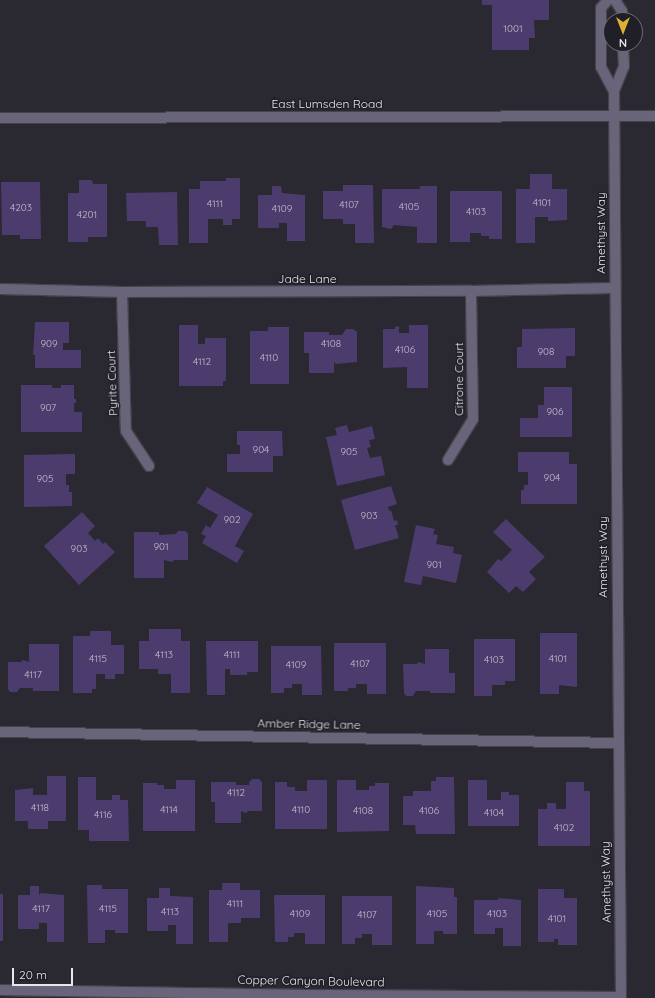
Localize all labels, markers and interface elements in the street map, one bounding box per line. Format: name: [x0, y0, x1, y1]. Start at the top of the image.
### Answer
north arrow: [603, 12, 643, 52]
house number: 1001: [503, 23, 523, 35]
text: N: [619, 36, 627, 50]
street label: East Lumsden Road: [272, 97, 382, 111]
street label: Amethyst Way: [594, 192, 608, 274]
house number: 4101: [533, 197, 551, 209]
house number: 4111: [207, 198, 223, 210]
house number: 4107: [339, 199, 359, 211]
house number: 4105: [399, 201, 419, 213]
house number: 4203: [10, 202, 32, 214]
house number: 4109: [272, 203, 292, 215]
house number: 4103: [466, 206, 486, 218]
house number: 4201: [77, 209, 97, 221]
street label: Jade Lane: [278, 272, 336, 286]
house number: 909: [40, 338, 58, 350]
house number: 4108: [321, 338, 341, 350]
street label: Citrone Court: [452, 342, 466, 416]
house number: 4106: [395, 344, 415, 356]
house number: 908: [538, 346, 554, 358]
street label: Pyrite Court: [104, 350, 120, 416]
house number: 4110: [260, 352, 278, 364]
house number: 4112: [193, 356, 211, 368]
house number: 907: [40, 402, 56, 414]
house number: 906: [547, 406, 563, 418]
house number: 904: [253, 444, 269, 456]
house number: 905: [341, 446, 357, 458]
house number: 904: [544, 472, 560, 484]
house number: 905: [37, 473, 53, 485]
house number: 903: [361, 510, 377, 522]
house number: 902: [223, 514, 241, 526]
street label: Amethyst Way: [596, 516, 610, 598]
house number: 901: [153, 541, 169, 553]
house number: 903: [71, 543, 87, 555]
house number: 901: [426, 559, 442, 571]
house number: 4113: [155, 649, 173, 661]
house number: 4111: [224, 649, 240, 661]
house number: 4115: [89, 653, 107, 665]
house number: 4101: [549, 653, 567, 665]
house number: 4103: [484, 654, 504, 666]
house number: 4107: [350, 658, 370, 670]
house number: 4109: [286, 659, 306, 671]
house number: 4117: [24, 669, 42, 681]
street label: Amber Ridge Lane: [257, 716, 361, 732]
house number: 4112: [227, 787, 245, 799]
house number: 4118: [31, 802, 49, 814]
house number: 4114: [160, 804, 178, 816]
house number: 4110: [292, 804, 310, 816]
house number: 4108: [353, 805, 373, 817]
house number: 4106: [419, 805, 439, 817]
house number: 4104: [484, 807, 504, 819]
house number: 4116: [94, 809, 112, 821]
house number: 4102: [554, 822, 574, 834]
street label: Amethyst Way: [598, 841, 614, 923]
house number: 4111: [227, 898, 243, 910]
house number: 4117: [32, 903, 50, 915]
house number: 4115: [99, 903, 117, 915]
house number: 4113: [161, 906, 179, 918]
house number: 4109: [290, 908, 310, 920]
house number: 4105: [427, 908, 447, 920]
house number: 4103: [487, 908, 507, 920]
house number: 4107: [357, 909, 377, 921]
house number: 4101: [548, 913, 566, 925]
scale bar: [14, 960, 75, 986]
text: 20 m: [19, 967, 47, 982]
street label: Copper Canyon Boulevard: [237, 973, 385, 989]

